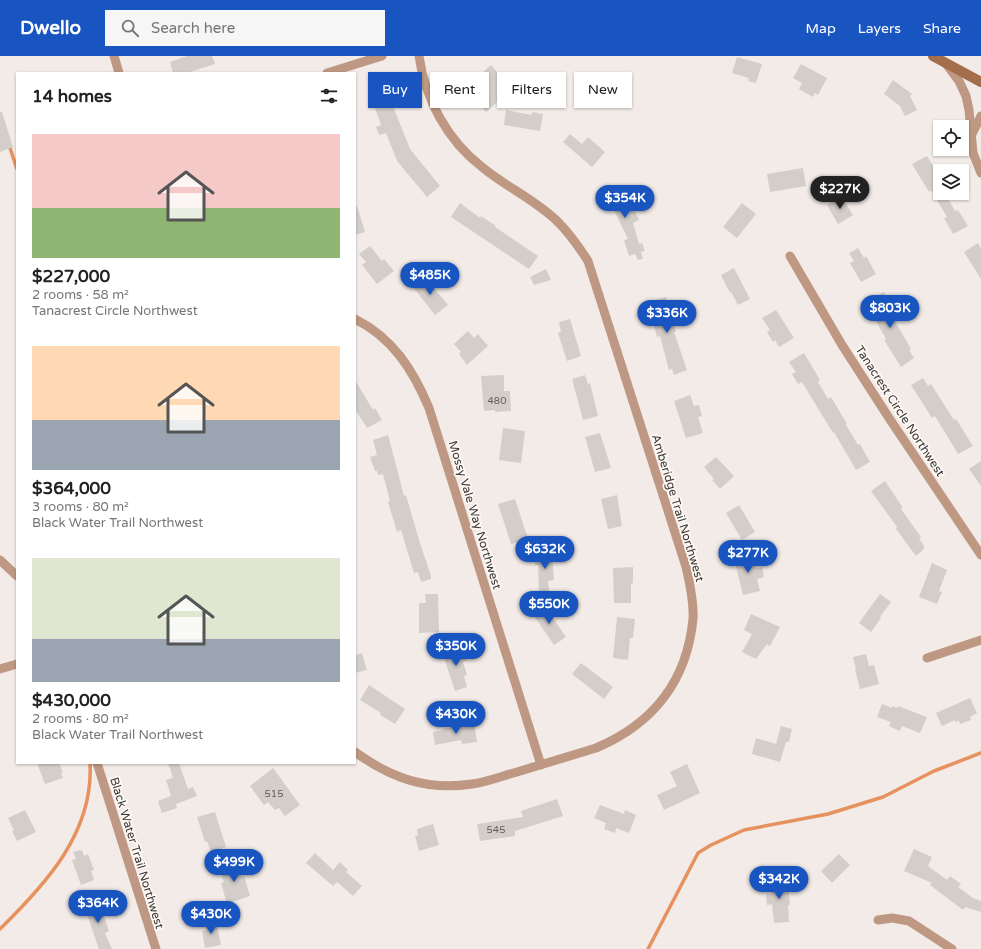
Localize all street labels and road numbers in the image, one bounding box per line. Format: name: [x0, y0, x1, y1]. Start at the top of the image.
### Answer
street label: Tanacrest Circle Northwest: [853, 343, 948, 479]
street label: Amberidge Trail Northwest: [649, 433, 707, 584]
street label: Mossy Vale Way Northwest: [446, 439, 504, 591]
street label: Black Water Trail Northwest: [107, 775, 167, 931]

